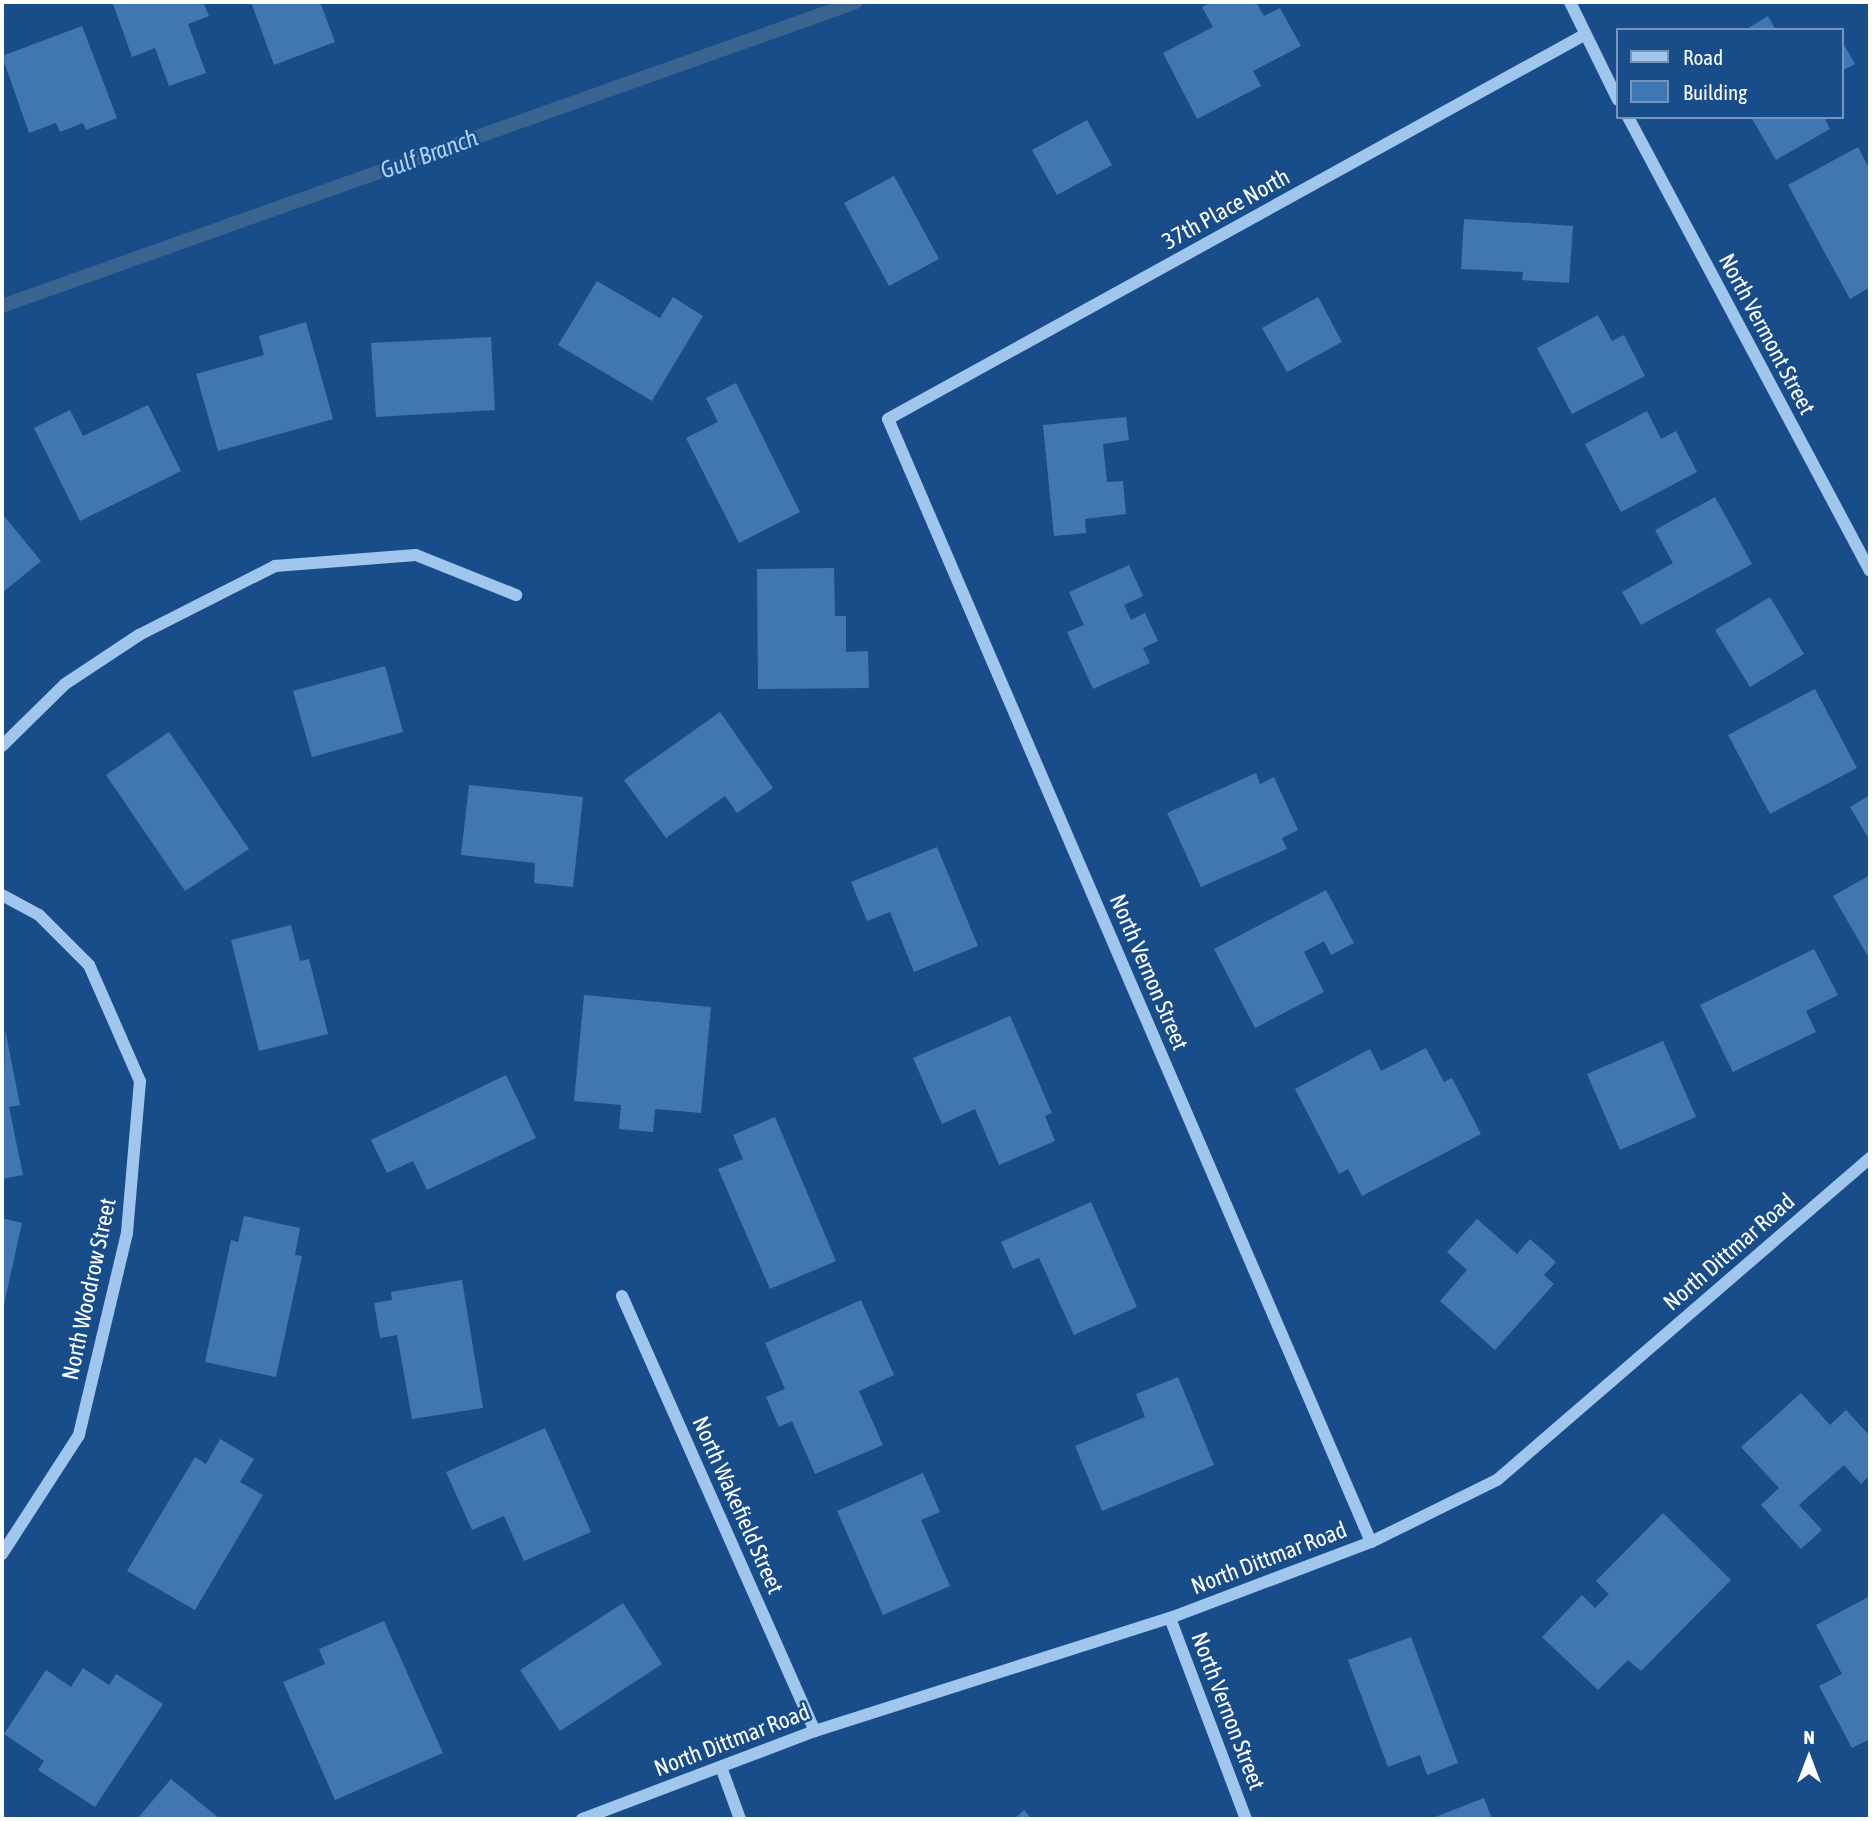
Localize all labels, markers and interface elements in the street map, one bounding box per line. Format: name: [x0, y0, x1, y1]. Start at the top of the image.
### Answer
legend: [1616, 28, 1844, 119]
text: Road: [1683, 45, 1723, 69]
text: Building: [1683, 80, 1747, 104]
water label: Gulf Branch: [376, 123, 482, 185]
street label: 37th Place North: [1157, 163, 1295, 255]
street label: North Vermont Street: [1713, 249, 1821, 419]
street label: North Vernon Street: [1104, 890, 1194, 1054]
street label: North Dittmar Road: [1658, 1188, 1800, 1316]
street label: North Woodrow Street: [56, 1196, 122, 1382]
street label: North Wakefield Street: [687, 1412, 789, 1598]
street label: North Dittmar Road: [1187, 1516, 1351, 1600]
street label: North Vernon Street: [1185, 1628, 1271, 1794]
street label: North Dittmar Road: [650, 1698, 814, 1782]
north arrow: [1774, 1723, 1844, 1793]
text: N: [1803, 1726, 1815, 1748]

